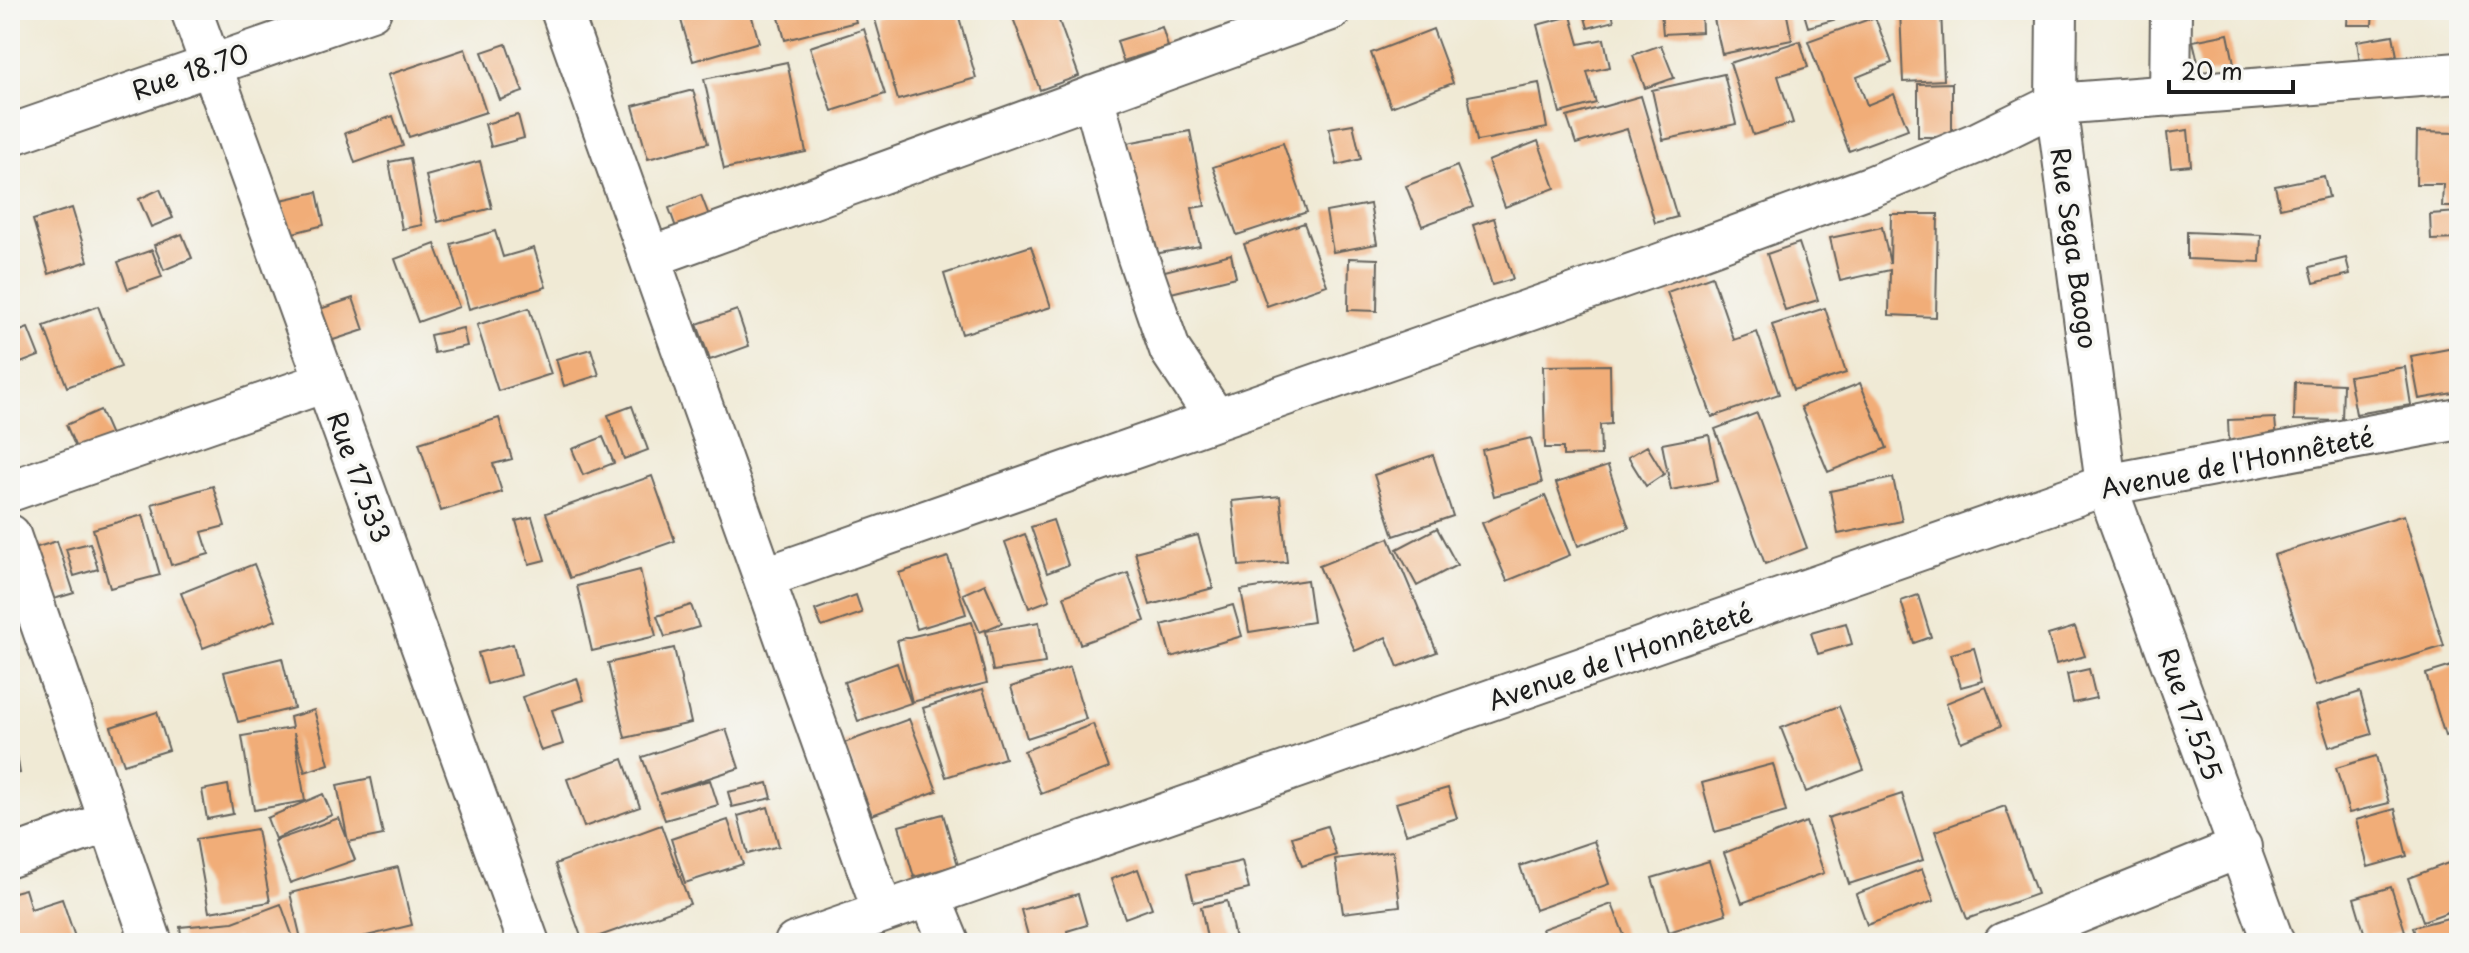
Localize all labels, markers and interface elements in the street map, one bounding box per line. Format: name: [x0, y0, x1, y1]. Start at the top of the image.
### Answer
street label: Rue 18.70: [126, 33, 254, 109]
scale bar: [2169, 44, 2293, 94]
text: 20 m: [2181, 52, 2243, 88]
street label: Rue Sega Baogo: [2042, 145, 2108, 351]
street label: Rue 17.533: [318, 406, 402, 548]
street label: Avenue de l'Honnêteté: [2097, 416, 2377, 508]
street label: Avenue de l'Honnêteté: [1482, 592, 1758, 720]
street label: Rue 17.525: [2149, 643, 2233, 785]

